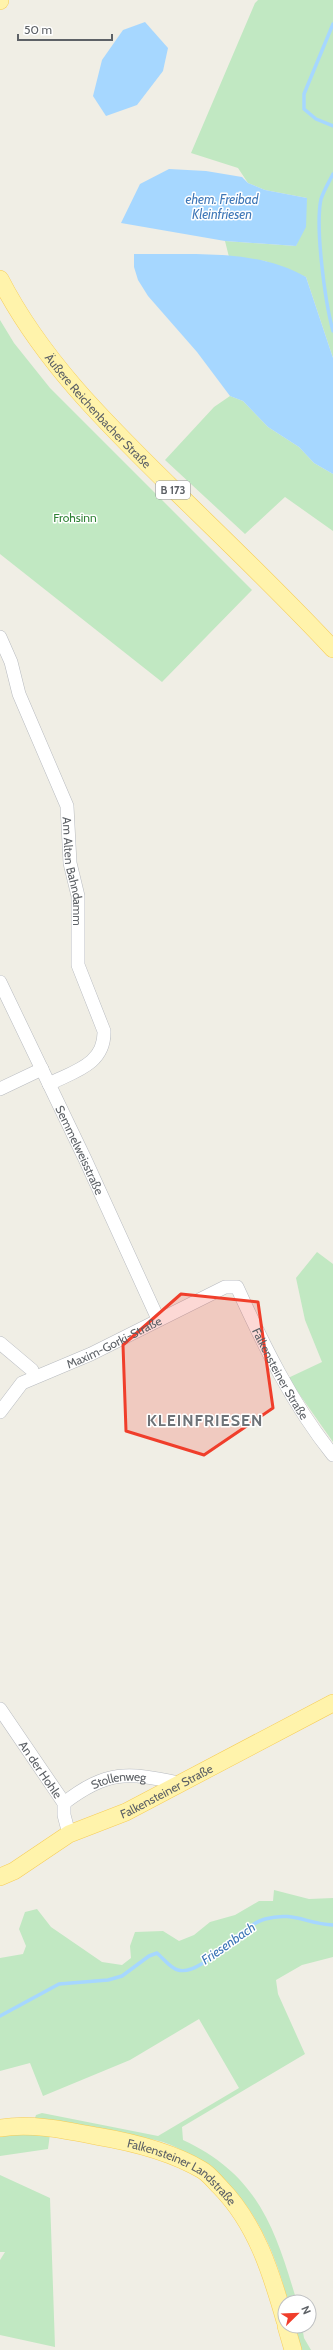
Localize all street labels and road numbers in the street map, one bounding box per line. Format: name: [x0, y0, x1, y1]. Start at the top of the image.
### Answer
street label: Äußere Reichenbacher Straße: [42, 350, 155, 471]
road number: B 173: [156, 481, 190, 499]
street label: Am Alten Bahndamm: [60, 816, 86, 926]
street label: Semmelweisstraße: [53, 1103, 108, 1197]
street label: Maxim-Gorki-Straße: [64, 1313, 164, 1371]
street label: Falkensteiner Straße: [250, 1325, 312, 1422]
street label: An der Hohle: [16, 1738, 66, 1801]
street label: Falkensteiner Straße: [118, 1760, 215, 1821]
street label: Stollenweg: [88, 1768, 148, 1792]
street label: Falkensteiner Landstraße: [126, 2135, 240, 2208]

